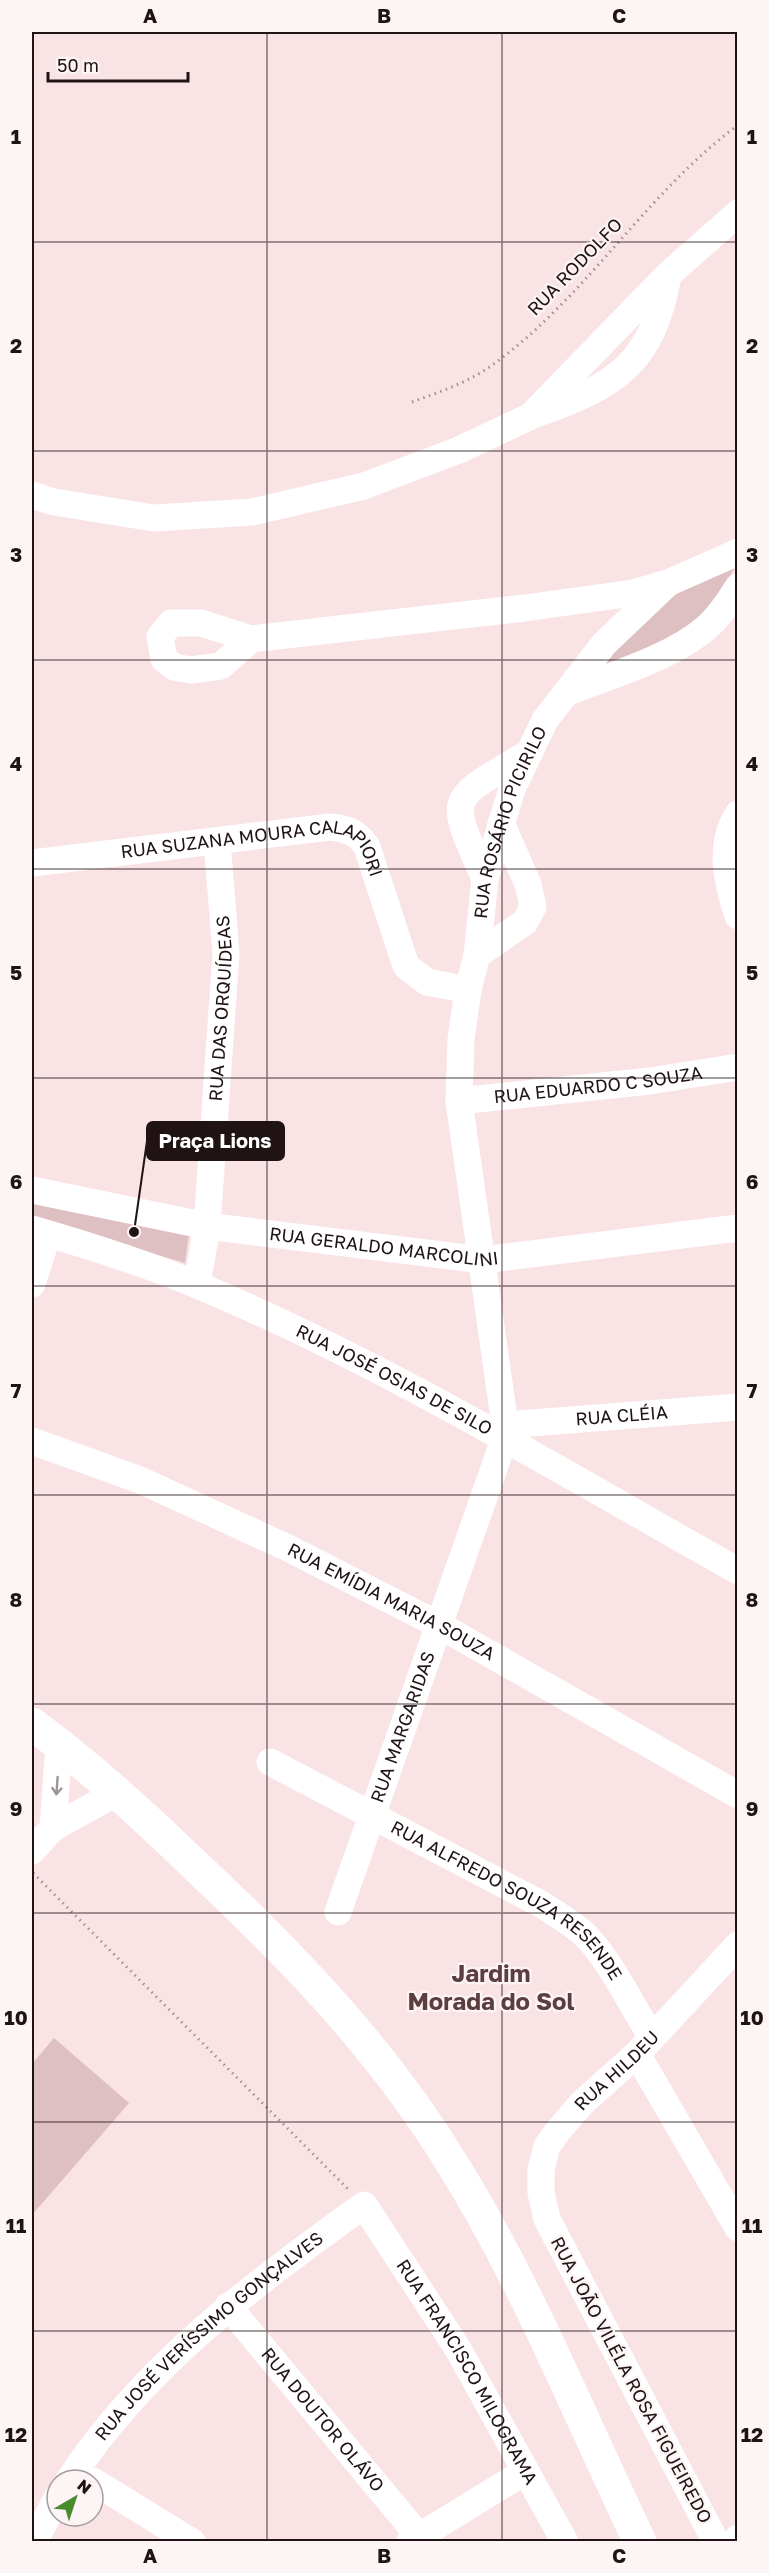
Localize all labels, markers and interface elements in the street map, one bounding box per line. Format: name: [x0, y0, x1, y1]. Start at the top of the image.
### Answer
text: A: [143, 3, 157, 27]
text: B: [377, 3, 391, 27]
text: C: [612, 3, 626, 27]
scale bar: [48, 45, 188, 83]
text: 50 m: [57, 54, 99, 76]
text: 1: [11, 124, 21, 148]
text: 1: [747, 124, 757, 148]
street label: RUA RODOLFO: [522, 213, 626, 320]
text: 2: [10, 333, 22, 357]
text: 2: [746, 333, 758, 357]
text: 3: [10, 542, 22, 566]
text: 3: [746, 542, 758, 566]
street label: RUA ROSÁRIO PICIRILO: [469, 722, 551, 920]
text: 4: [10, 751, 22, 775]
text: 4: [746, 751, 758, 775]
street label: RUA SUZANA MOURA CALAPIORI: [119, 815, 388, 879]
street label: RUA DAS ORQUÍDEAS: [204, 915, 236, 1102]
text: 5: [10, 960, 22, 984]
text: 5: [746, 960, 758, 984]
street label: RUA EDUARDO C SOUZA: [493, 1061, 704, 1107]
callout: Praça Lions: [147, 1122, 284, 1160]
text: Praça Lions: [159, 1128, 271, 1152]
text: 6: [10, 1169, 22, 1193]
text: 6: [746, 1169, 758, 1193]
street label: RUA GERALDO MARCOLINI: [268, 1222, 500, 1270]
street label: RUA JOSÉ OSIAS DE SILO: [293, 1319, 496, 1439]
text: 7: [11, 1378, 22, 1402]
text: 7: [747, 1378, 758, 1402]
street label: RUA CLÉIA: [575, 1400, 669, 1430]
street label: RUA EMÍDIA MARIA SOUZA: [284, 1538, 499, 1665]
text: 8: [10, 1587, 22, 1611]
text: 8: [746, 1587, 758, 1611]
street label: RUA MARGARIDAS: [365, 1648, 439, 1805]
one-way arrow: [51, 1776, 62, 1796]
text: 9: [10, 1796, 22, 1820]
text: 9: [746, 1796, 758, 1820]
street label: RUA ALFREDO SOUZA RESENDE: [387, 1815, 627, 1984]
district label: Jardim Morada do Sol: [407, 1958, 575, 2015]
text: 10: [4, 2005, 28, 2029]
text: 10: [740, 2005, 764, 2029]
street label: RUA HILDEU: [569, 2026, 663, 2114]
text: 11: [6, 2213, 26, 2237]
text: 11: [742, 2213, 762, 2237]
street label: RUA JOSÉ VERÍSSIMO GONÇALVES: [90, 2226, 327, 2445]
street label: RUA JOÃO VILÉLA ROSA FIGUEIREDO: [547, 2232, 717, 2527]
street label: RUA FRANCISCO MILOGRAMA: [392, 2255, 543, 2488]
street label: RUA DOUTOR OLÁVO: [257, 2343, 389, 2496]
text: 12: [5, 2422, 27, 2446]
text: 12: [741, 2422, 763, 2446]
north arrow: [45, 2468, 105, 2528]
text: N: [73, 2475, 95, 2498]
text: A: [143, 2543, 157, 2567]
text: B: [377, 2543, 391, 2567]
text: C: [612, 2543, 626, 2567]

